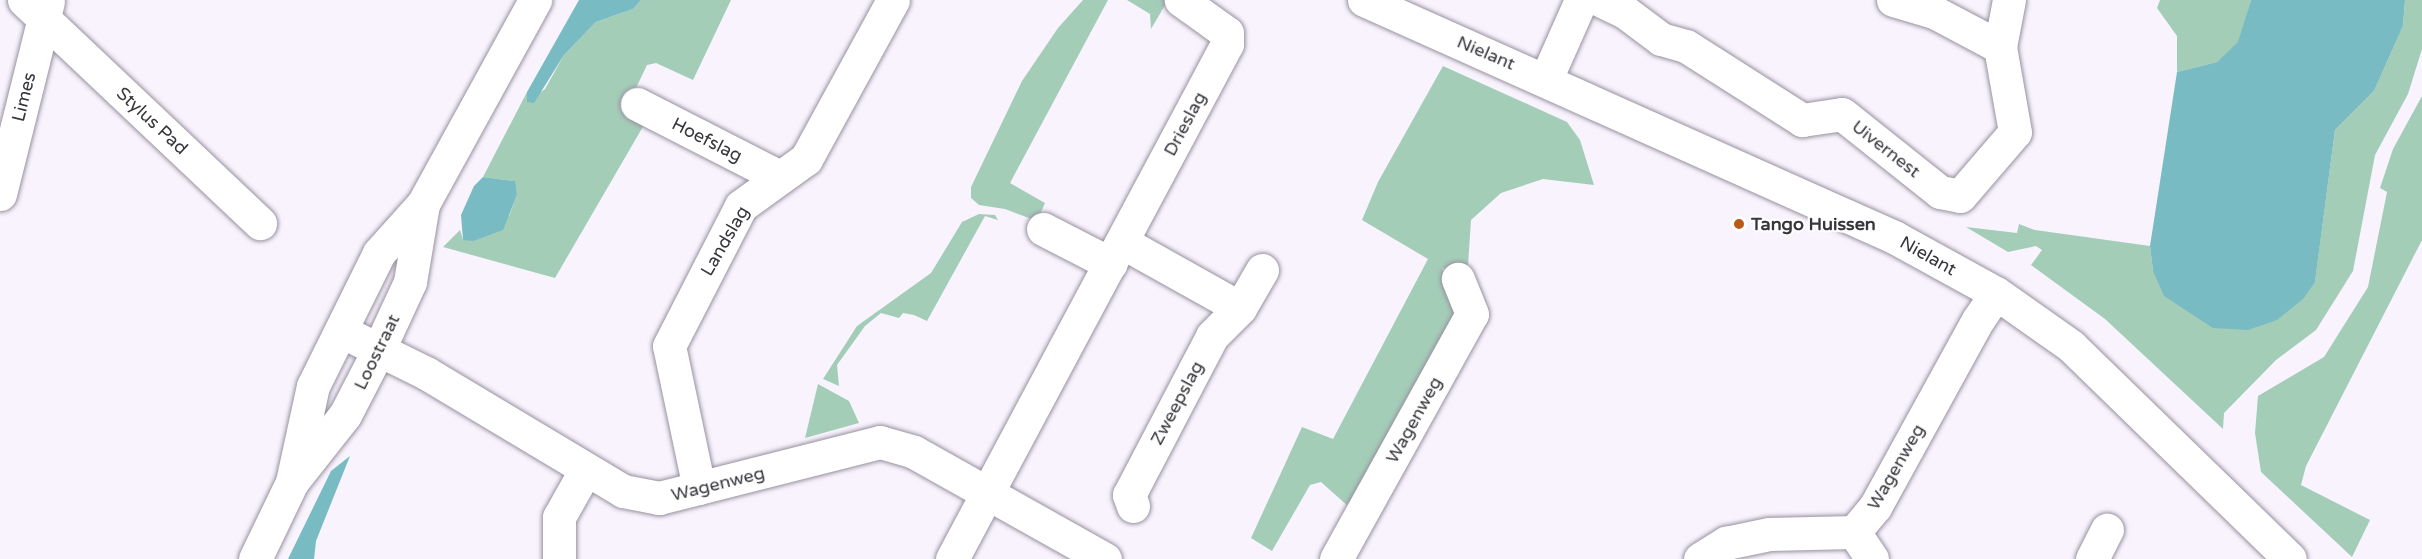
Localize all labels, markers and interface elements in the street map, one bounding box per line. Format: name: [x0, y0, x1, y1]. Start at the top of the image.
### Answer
street label: Nielant: [1454, 31, 1518, 75]
street label: Limes: [7, 70, 41, 124]
street label: Stylus Pad: [112, 83, 192, 159]
street label: Drieslag: [1159, 88, 1211, 160]
street label: Hoefslag: [668, 113, 746, 167]
street label: Uivernest: [1847, 116, 1925, 182]
street label: Landslag: [696, 202, 754, 280]
place label: Tango Huissen: [1751, 213, 1876, 235]
marker: Tango Huissen: [1732, 217, 1746, 231]
street label: Nielant: [1896, 232, 1960, 280]
street label: Loostraat: [349, 311, 405, 393]
street label: Zweepslag: [1146, 357, 1208, 449]
street label: Wagenweg: [1381, 373, 1447, 467]
street label: Wagenweg: [1863, 420, 1929, 514]
street label: Wagenweg: [669, 462, 767, 506]

